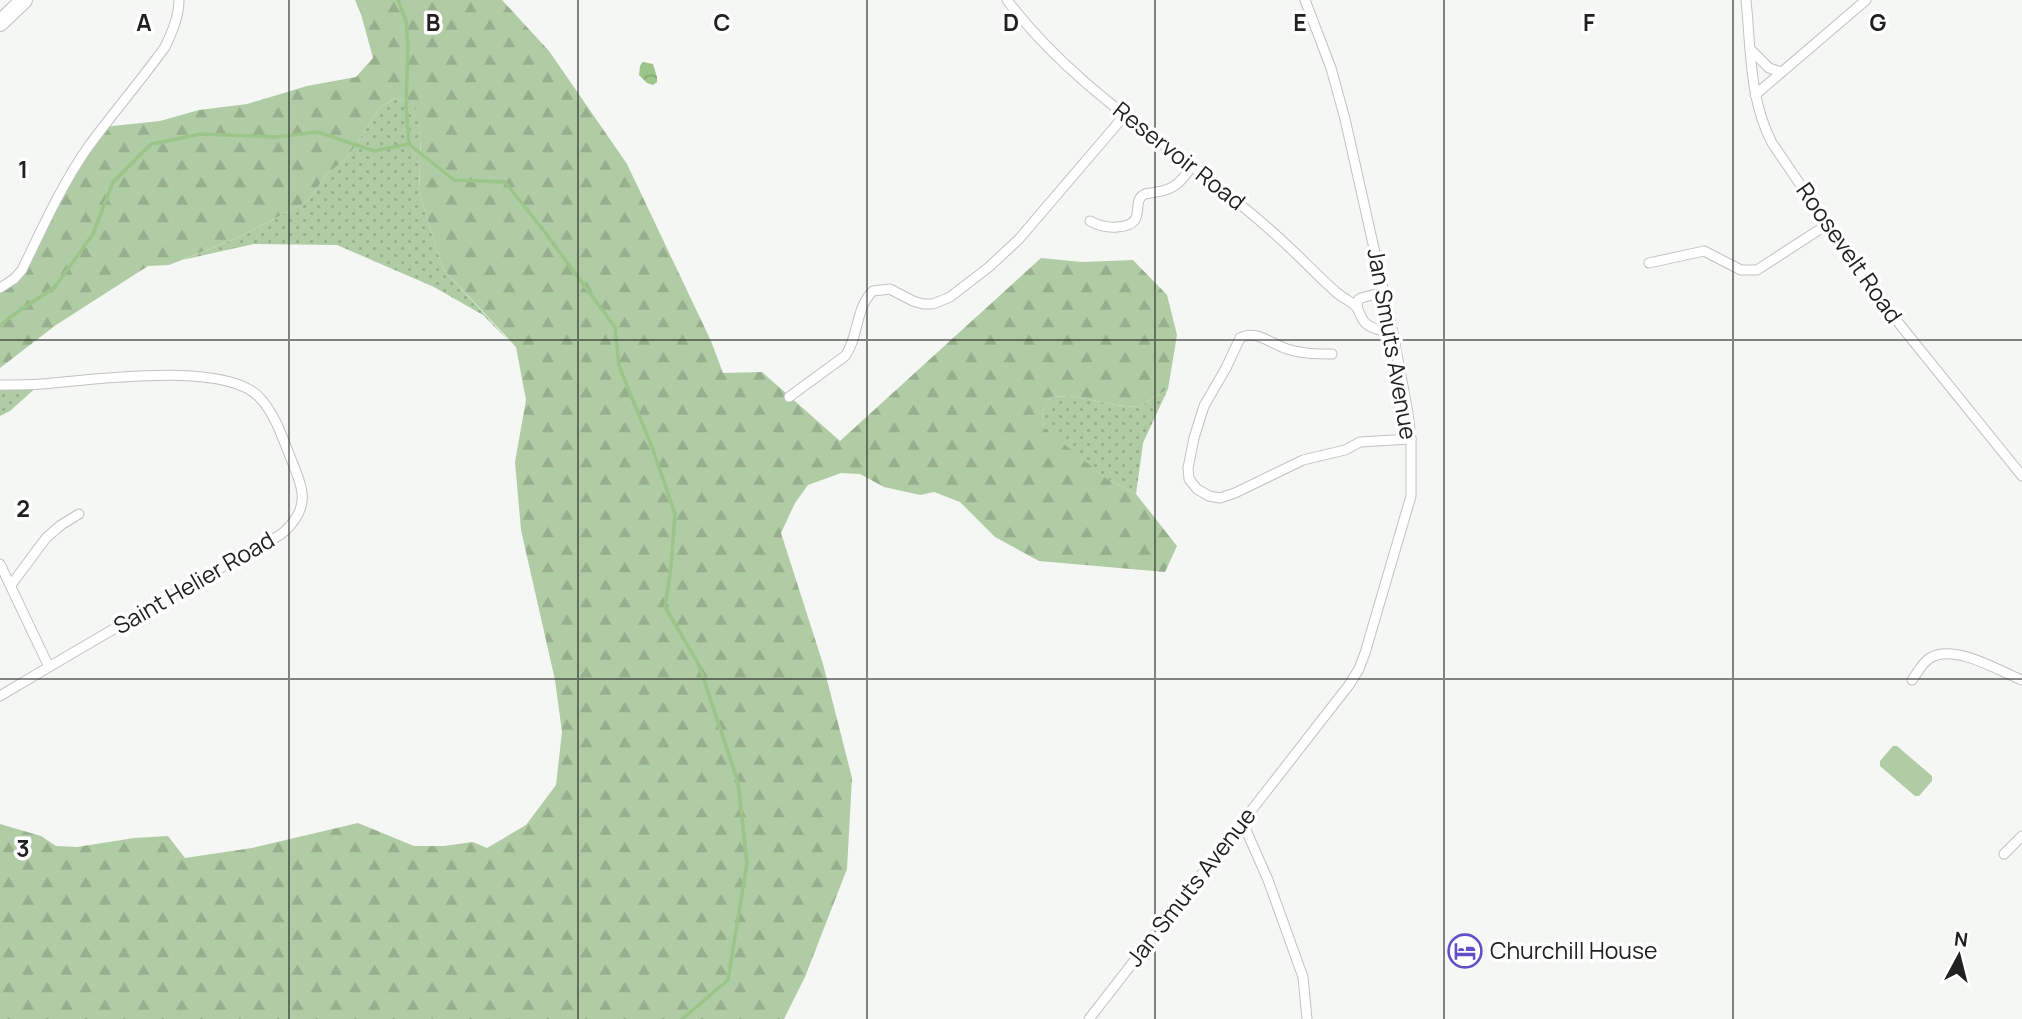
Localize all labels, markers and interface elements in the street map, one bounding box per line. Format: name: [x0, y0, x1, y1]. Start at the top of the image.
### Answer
text: A: [136, 6, 152, 38]
text: B: [426, 6, 440, 38]
text: C: [714, 6, 731, 38]
text: D: [1003, 6, 1019, 38]
text: E: [1293, 6, 1307, 38]
text: F: [1583, 6, 1595, 38]
text: G: [1870, 6, 1887, 38]
street label: Reservoir Road: [1107, 94, 1252, 217]
text: 1: [18, 153, 28, 185]
street label: Roosevelt Road: [1789, 176, 1910, 329]
street label: Jan Smuts Avenue: [1360, 246, 1426, 442]
text: 2: [16, 492, 30, 524]
street label: Saint Helier Road: [107, 523, 280, 641]
street label: Jan Smuts Avenue: [1118, 800, 1262, 973]
text: 3: [16, 832, 30, 864]
north arrow: [1924, 921, 1994, 991]
text: N: [1953, 925, 1969, 953]
hotel icon: Churchill House: [1446, 932, 1484, 970]
place label: Churchill House: [1490, 934, 1657, 966]

